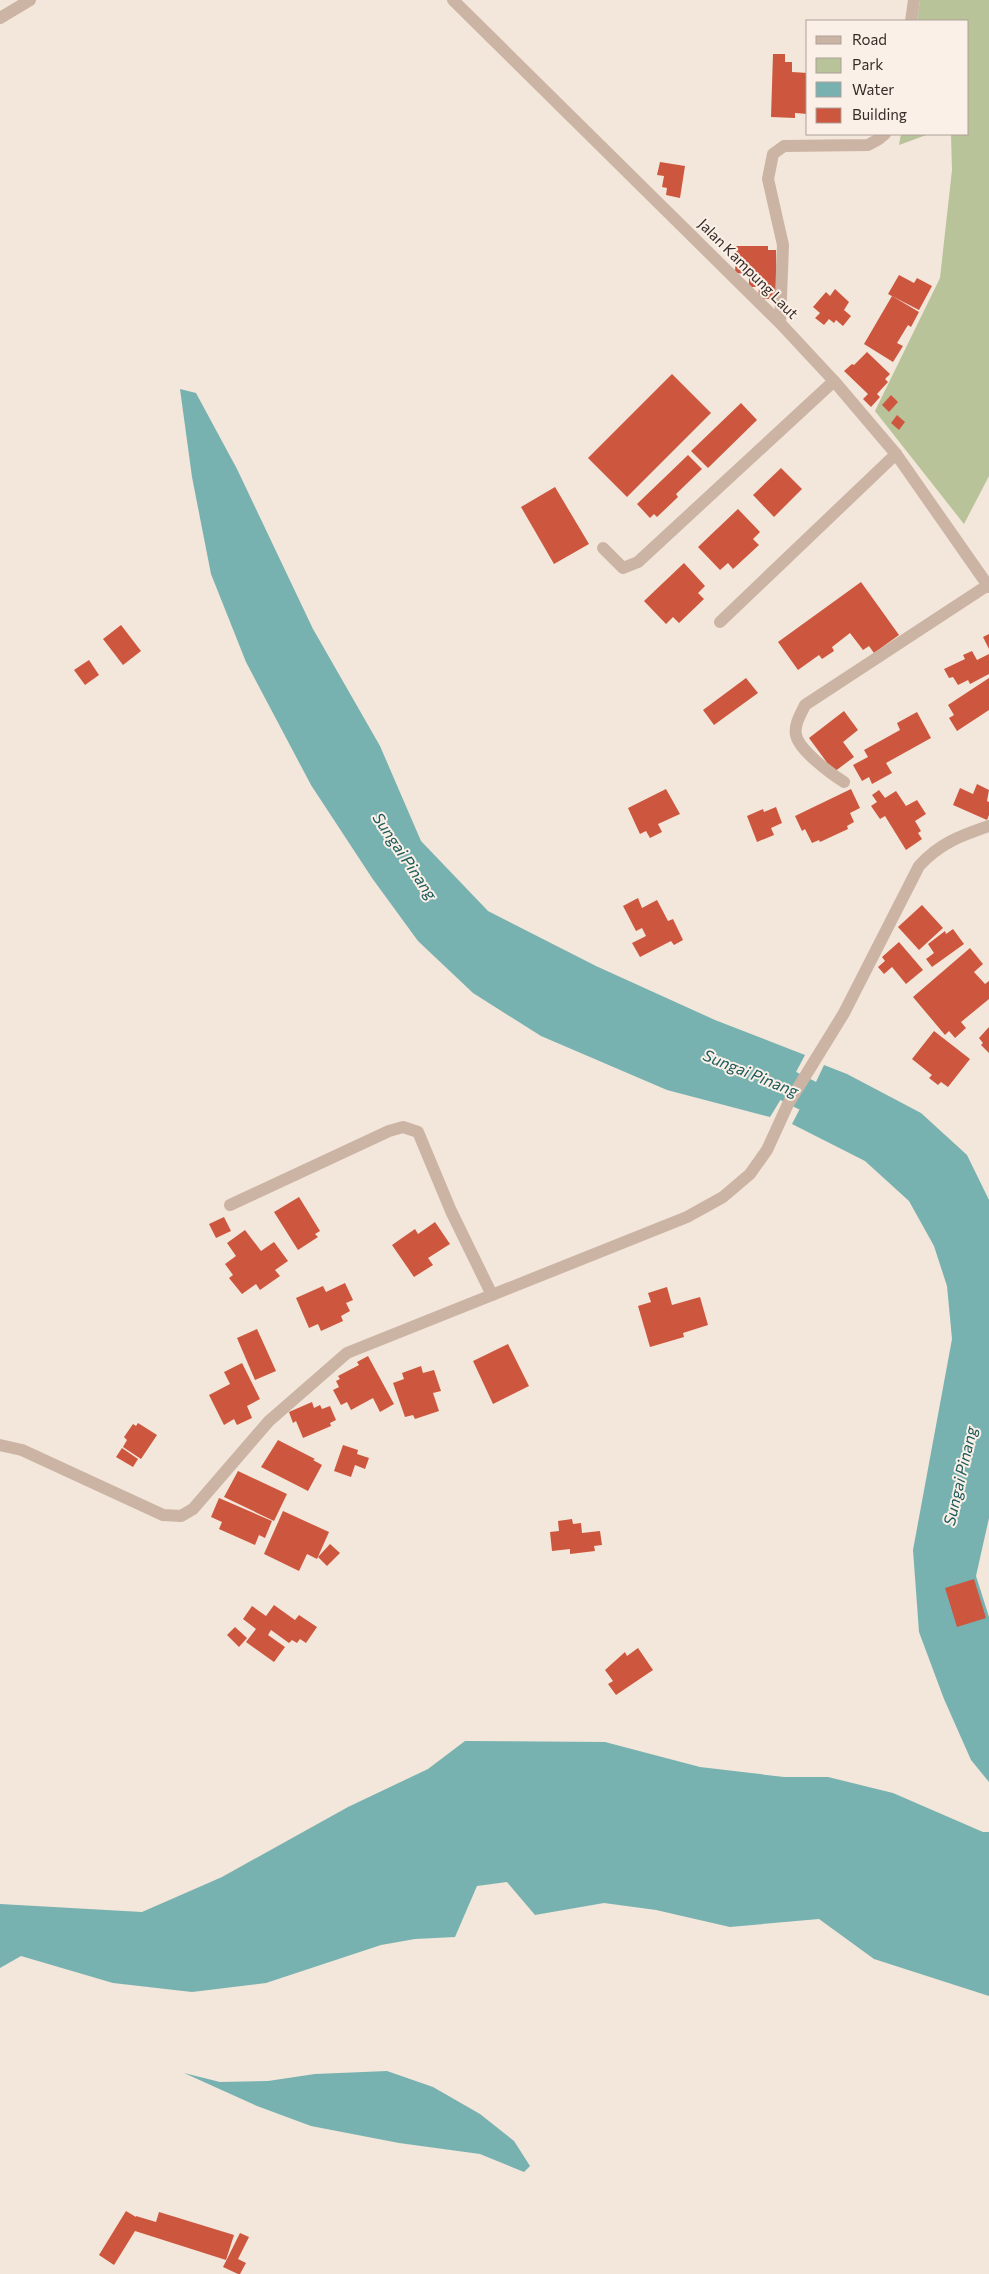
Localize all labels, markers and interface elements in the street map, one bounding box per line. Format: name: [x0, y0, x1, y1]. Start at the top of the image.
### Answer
legend: [806, 20, 969, 135]
text: Road: [852, 30, 887, 48]
text: Park: [852, 55, 883, 73]
text: Water: [852, 80, 894, 98]
text: Building: [852, 105, 907, 123]
street label: Jalan Kampung Laut: [695, 215, 802, 322]
water label: Sungai Pinang: [369, 808, 442, 904]
water label: Sungai Pinang: [701, 1045, 803, 1101]
water label: Sungai Pinang: [939, 1423, 980, 1527]

